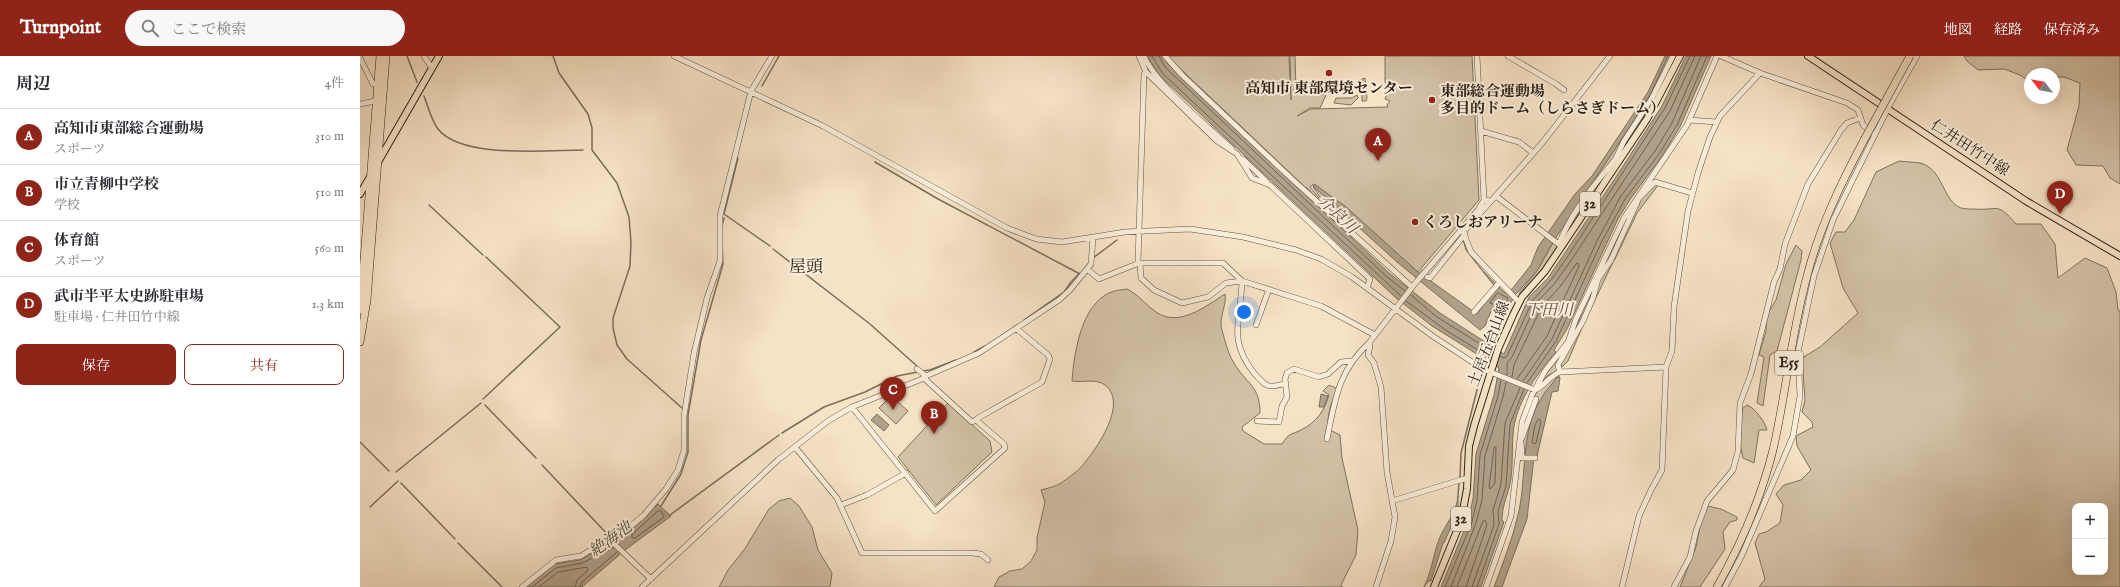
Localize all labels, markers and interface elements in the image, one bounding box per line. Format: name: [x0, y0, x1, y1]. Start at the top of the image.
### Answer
search box: [125, 10, 405, 46]
text: Turnpoint: [20, 16, 101, 40]
icon: search: [139, 17, 161, 39]
text: ここで検索: [171, 20, 246, 39]
text: 地図: [1944, 21, 1972, 39]
text: 経路: [1994, 21, 2022, 39]
text: 保存済み: [2044, 21, 2100, 39]
marker: 高知市 東部環境センター: [1324, 68, 1334, 78]
north arrow: [2024, 68, 2060, 104]
text: 周辺: [16, 74, 50, 95]
text: 4件: [325, 75, 344, 92]
place label: 高知市 東部環境センター: [1245, 79, 1413, 98]
place label: 東部総合運動場 多目的ドーム（しらさぎドーム）: [1440, 82, 1665, 118]
marker: 東部総合運動場 多目的ドーム（しらさぎドーム）: [1427, 95, 1437, 105]
street label: 仁井田竹中線: [1927, 116, 2013, 180]
text: 高知市東部総合運動場: [54, 119, 204, 138]
text: A: [25, 128, 33, 145]
text: 310 m: [315, 128, 344, 145]
pin: A: [1365, 128, 1391, 161]
text: スポーツ: [54, 141, 105, 158]
text: 市立青柳中学校: [54, 175, 159, 194]
pin: D: [2047, 181, 2073, 214]
text: B: [25, 184, 33, 201]
text: 510 m: [315, 184, 344, 201]
water label: 介良川: [1313, 191, 1363, 240]
road number: 32: [1580, 192, 1600, 216]
text: 学校: [54, 197, 80, 214]
place label: くろしおアリーナ: [1423, 213, 1542, 232]
marker: くろしおアリーナ: [1410, 217, 1420, 227]
text: 体育館: [54, 231, 99, 250]
text: C: [24, 240, 34, 257]
text: 560 m: [315, 240, 344, 257]
text: スポーツ: [54, 253, 105, 270]
district label: 屋頭: [789, 257, 823, 278]
text: 武市半平太史跡駐車場: [54, 287, 204, 306]
text: D: [24, 296, 34, 313]
text: 1.3 km: [312, 296, 344, 313]
street label: 土居五台山線: [1464, 299, 1514, 389]
water label: 下田川: [1525, 301, 1575, 321]
your location: [1234, 302, 1254, 322]
text: 駐車場 · 仁井田竹中線: [54, 309, 180, 326]
button: 保存: [16, 344, 176, 385]
button: 共有: [184, 344, 344, 385]
road number: E55: [1775, 351, 1803, 375]
pin: C: [880, 377, 906, 410]
pin: B: [921, 401, 947, 434]
map controls: [2072, 503, 2108, 575]
button: +: [2072, 503, 2108, 539]
road number: 32: [1451, 507, 1471, 531]
water label: 絶海池: [586, 517, 638, 562]
button: −: [2072, 539, 2108, 575]

